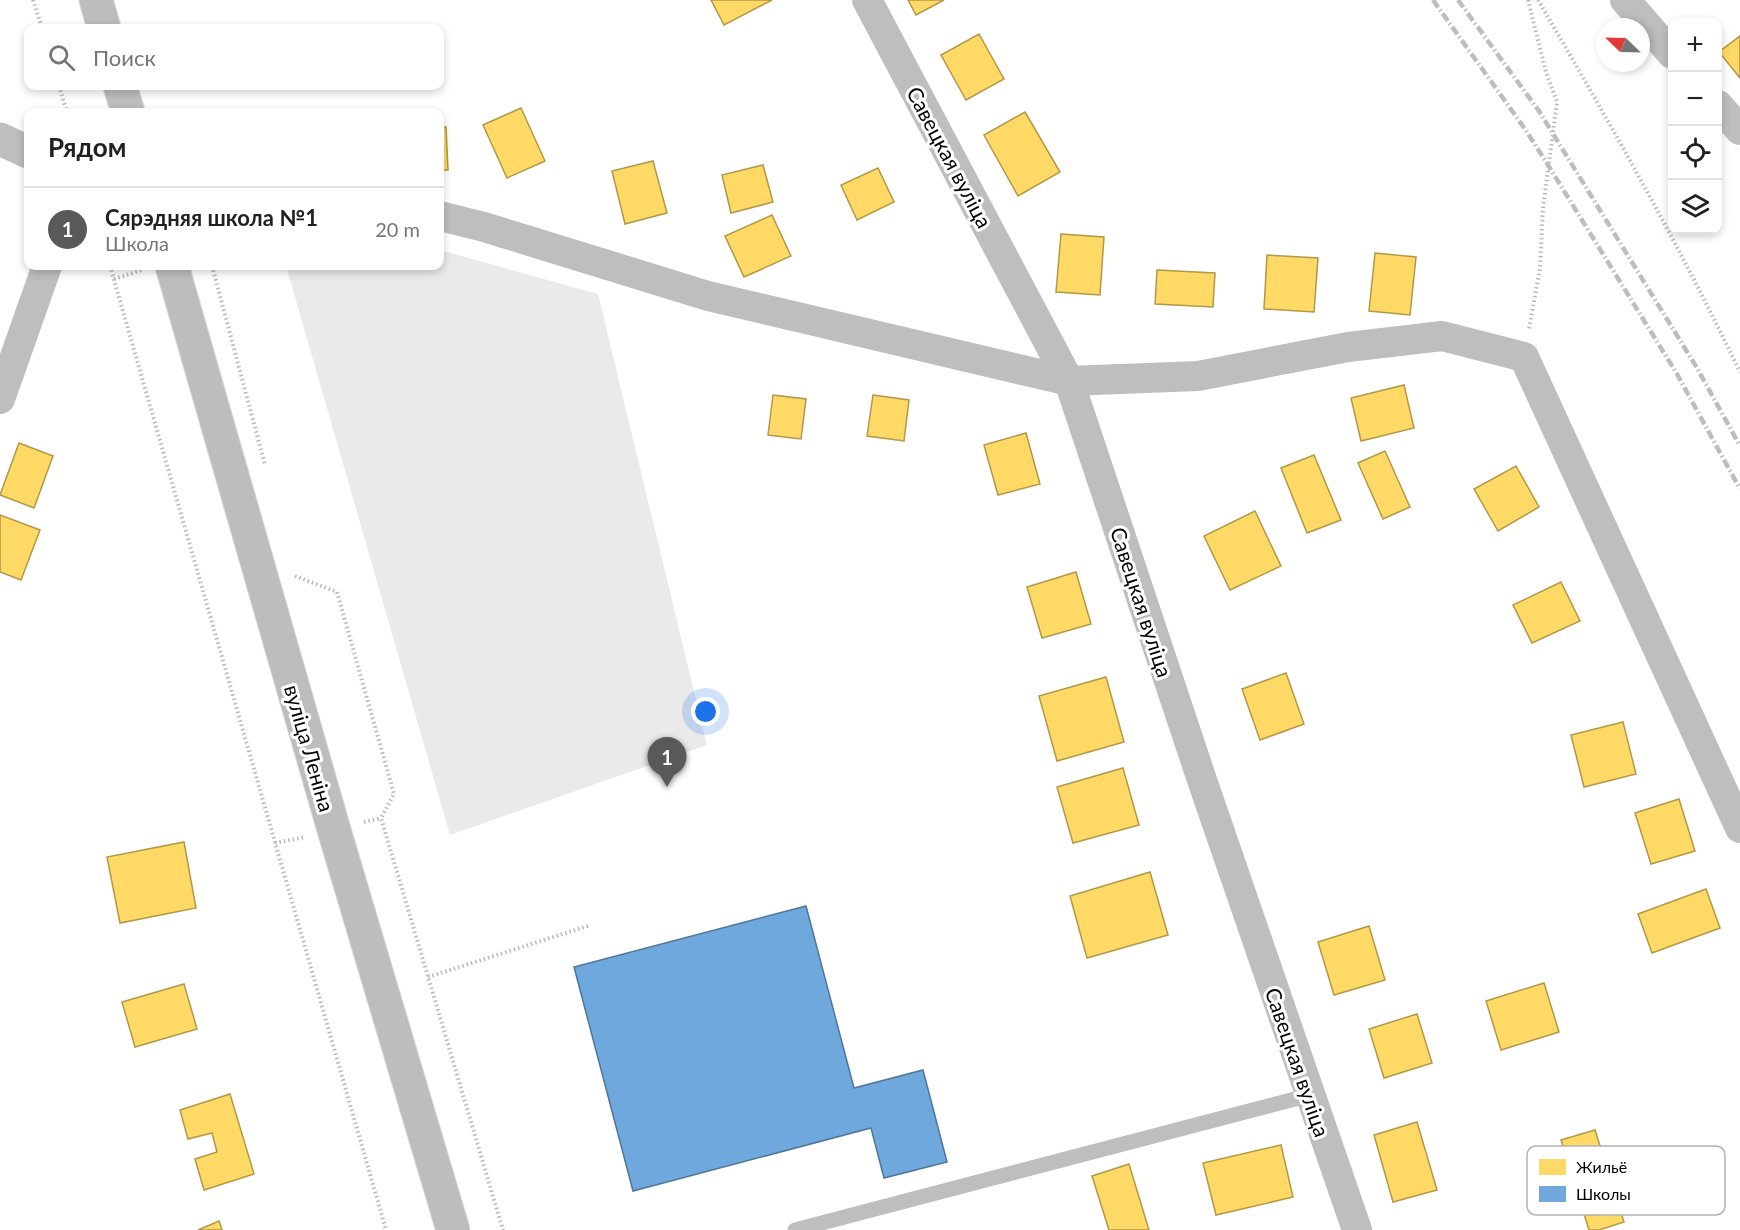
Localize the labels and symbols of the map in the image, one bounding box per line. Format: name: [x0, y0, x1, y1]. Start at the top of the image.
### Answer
north arrow: [1596, 18, 1650, 72]
street label: Савецкая вуліца: [902, 82, 998, 232]
street label: Савецкая вуліца: [1106, 524, 1178, 680]
street label: вуліца Леніна: [280, 682, 340, 814]
your location: [691, 697, 720, 726]
pin: 1: [648, 738, 686, 787]
street label: Савецкая вуліца: [1261, 984, 1335, 1140]
legend: [1527, 1146, 1725, 1215]
text: Жильё: [1576, 1157, 1627, 1176]
text: Школы: [1576, 1184, 1631, 1203]

